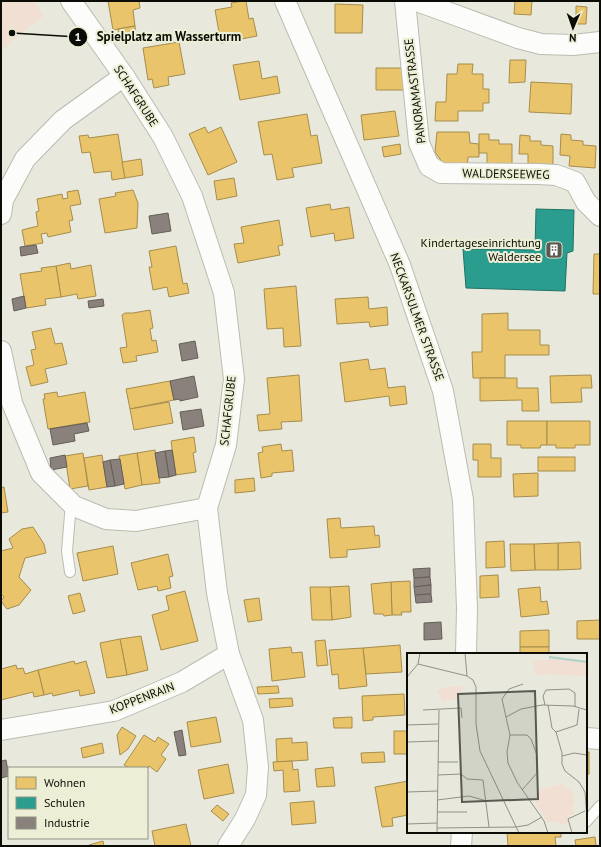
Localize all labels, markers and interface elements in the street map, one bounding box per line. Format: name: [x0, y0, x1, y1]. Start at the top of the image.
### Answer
north arrow: [553, 8, 593, 48]
callout: Spielplatz am Wasserturm: [68, 24, 250, 49]
text: Spielplatz am Wasserturm: [97, 28, 241, 45]
text: 1: [75, 29, 81, 44]
text: N: [569, 31, 577, 45]
street label: PANORAMASTRASSE: [401, 38, 428, 144]
street label: SCHAFGRUBE: [111, 62, 162, 129]
street label: WALDERSEEWEG: [462, 165, 550, 182]
place label: Kindertageseinrichtung Waldersee: [421, 235, 541, 264]
building icon: Kindertageseinrichtung Waldersee: [544, 240, 564, 260]
street label: NECKARSULMER STRASSE: [387, 251, 448, 383]
street label: SCHAFGRUBE: [216, 375, 239, 447]
inset map: [407, 653, 587, 833]
street label: KOPPENRAIN: [107, 678, 176, 717]
legend: [8, 767, 148, 839]
text: Wohnen: [44, 775, 86, 790]
text: Schulen: [44, 795, 85, 810]
text: Industrie: [44, 815, 90, 830]

